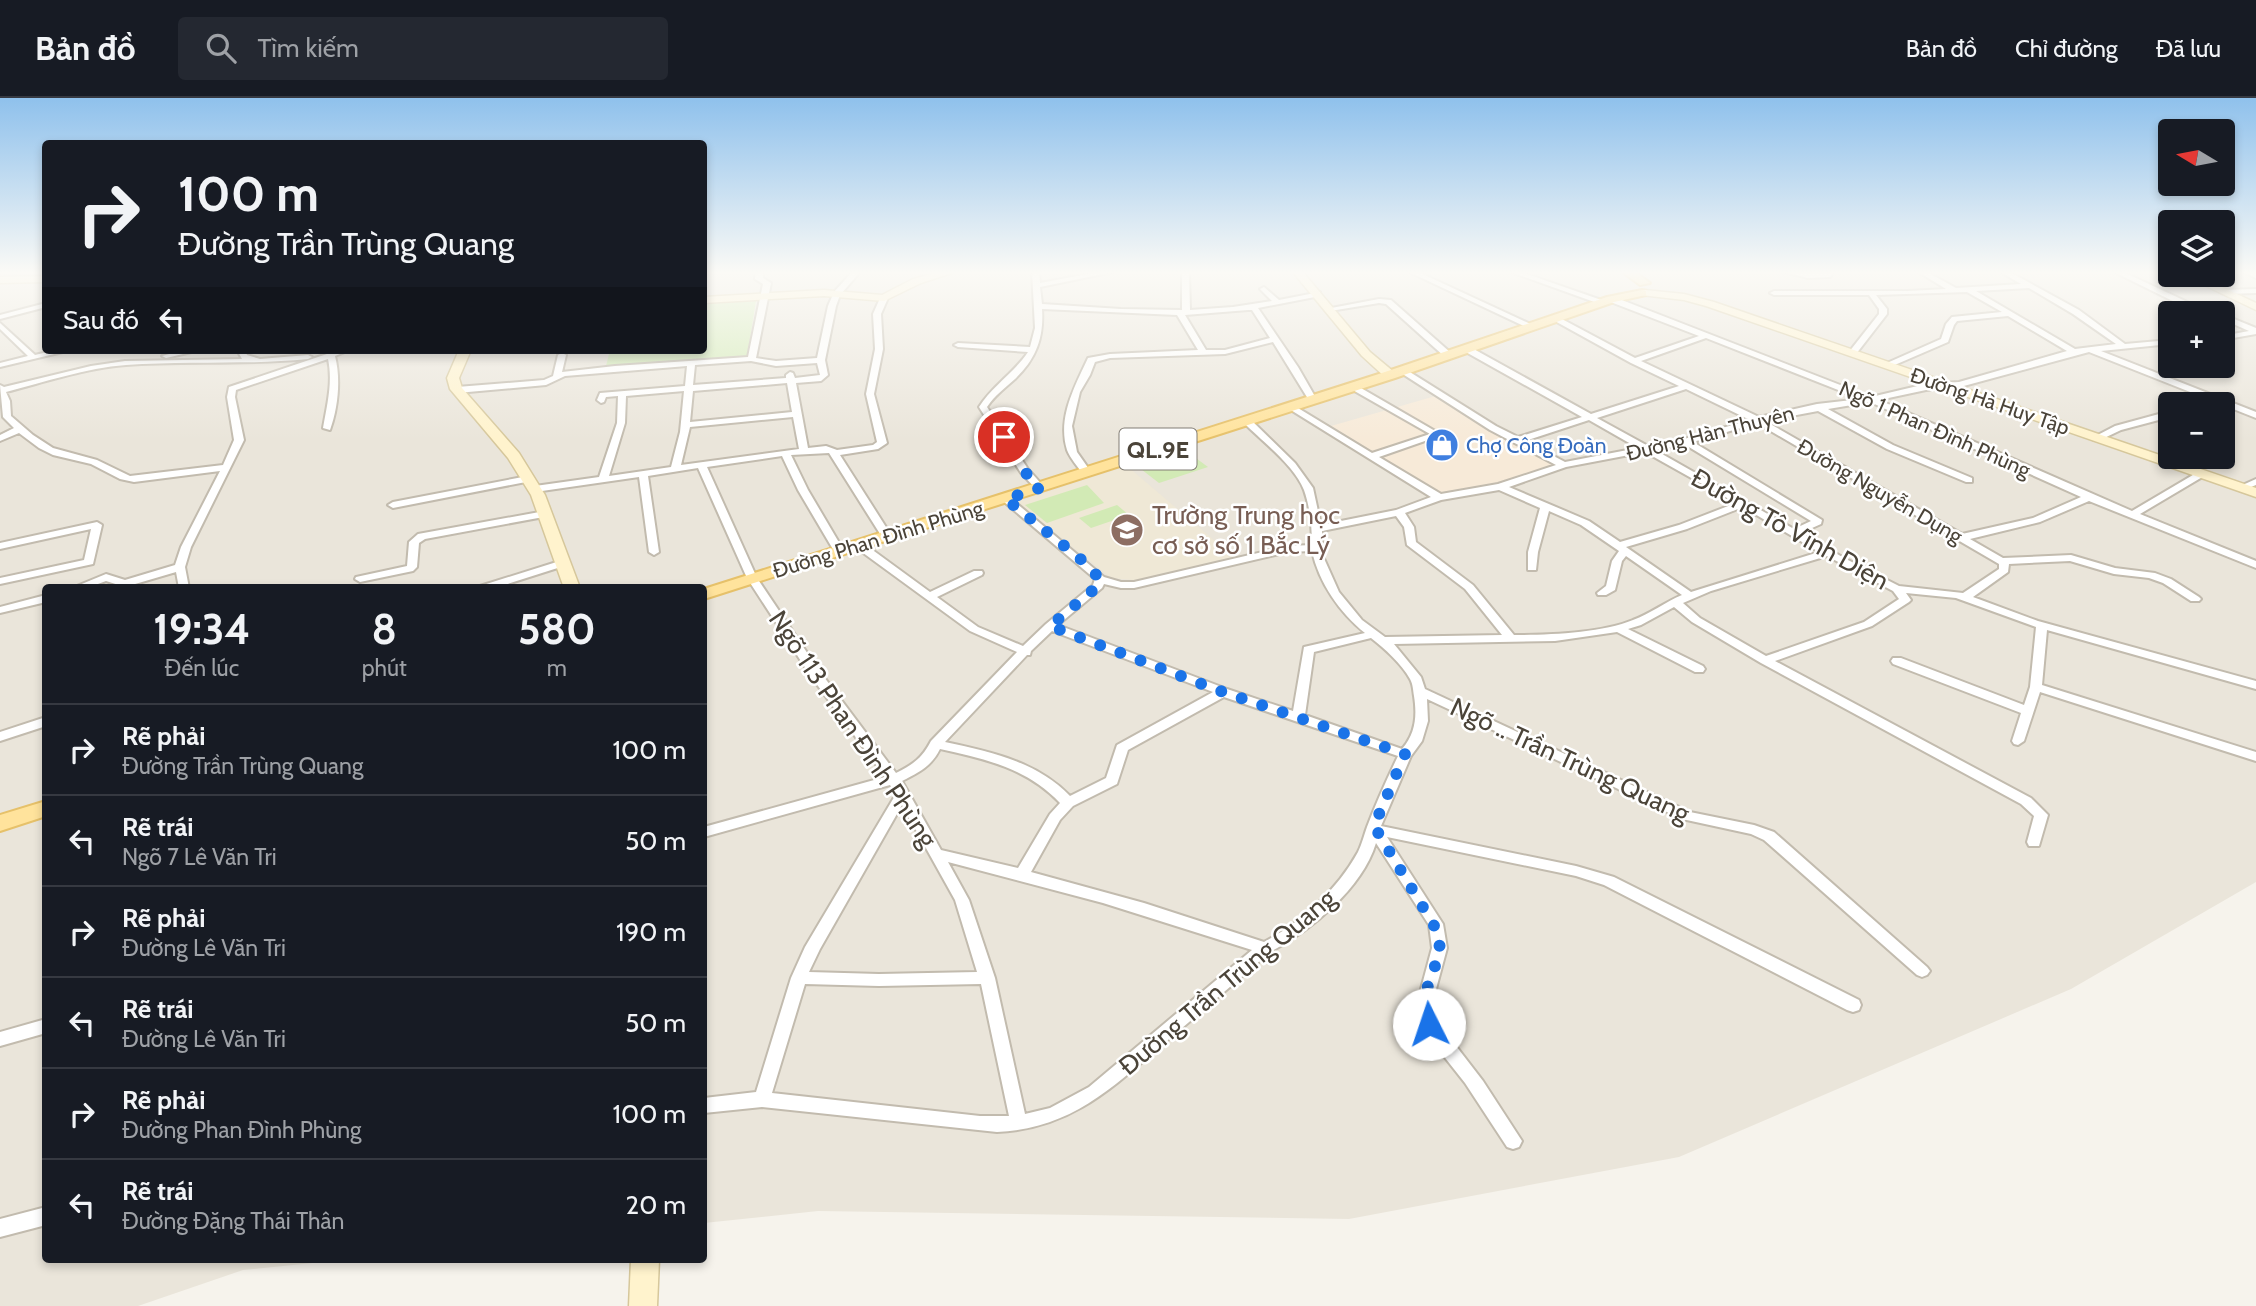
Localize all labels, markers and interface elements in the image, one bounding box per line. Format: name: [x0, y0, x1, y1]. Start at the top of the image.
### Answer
search box: [178, 17, 668, 80]
text: Bản đồ: [35, 28, 136, 68]
icon: search: [202, 29, 240, 67]
text: Tìm kiếm: [258, 32, 359, 64]
text: Bản đồ: [1906, 34, 1977, 63]
text: Chỉ đường: [2015, 34, 2118, 63]
text: Đã lưu: [2156, 34, 2221, 63]
north arrow: [2158, 119, 2235, 196]
map controls: [2158, 119, 2235, 469]
text: 100 m: [178, 164, 319, 223]
icon: right: [63, 168, 154, 259]
button: layers: [2158, 210, 2235, 287]
text: Đường Trần Trùng Quang: [178, 224, 514, 263]
icon: left: [153, 301, 191, 339]
button: +: [2158, 301, 2235, 378]
text: Sau đó: [63, 304, 139, 336]
street label: Đường Hà Huy Tập: [1907, 362, 2073, 440]
street label: Ngõ 1 Phan Đình Phùng: [1835, 376, 2035, 483]
button: −: [2158, 392, 2235, 469]
street label: Đường Hàn Thuyên: [1623, 400, 1797, 466]
pin: [974, 407, 1034, 467]
icon: arrive: [985, 418, 1023, 456]
shop icon: Chợ Công Đoàn: [1423, 426, 1461, 464]
road number: QL.9E: [1120, 428, 1196, 470]
place label: Chợ Công Đoàn: [1466, 433, 1606, 458]
street label: Đường Nguyễn Dụng: [1793, 434, 1968, 549]
street label: Đường Tô Vĩnh Diện: [1685, 461, 1895, 597]
street label: Đường Phan Đình Phùng: [770, 495, 987, 583]
place label: Trường Trung học cơ sở số 1 Bắc Lý: [1152, 499, 1340, 561]
school or university icon: Trường Trung học cơ sở số 1 Bắc Lý: [1108, 511, 1146, 549]
text: 19:34: [153, 603, 250, 655]
text: 8: [372, 603, 397, 655]
text: 580: [518, 603, 596, 655]
street label: Ngõ 113 Phan Đình Phùng: [762, 605, 945, 854]
text: Đến lúc: [165, 654, 239, 682]
text: phút: [362, 654, 407, 682]
text: m: [547, 654, 567, 682]
street label: Ngõ .. Trần Trùng Quang: [1445, 690, 1696, 830]
text: Rẽ phải: [122, 720, 205, 752]
icon: right: [63, 731, 101, 769]
text: 100 m: [613, 734, 686, 766]
text: Đường Trần Trùng Quang: [122, 752, 363, 780]
text: Rẽ trái: [122, 811, 194, 843]
icon: left: [63, 822, 101, 860]
text: 50 m: [625, 825, 686, 857]
text: Ngõ 7 Lê Văn Tri: [122, 843, 277, 871]
street label: Đường Trần Trùng Quang: [1112, 881, 1343, 1082]
text: Rẽ phải: [122, 902, 205, 934]
icon: right: [63, 913, 101, 951]
text: 190 m: [616, 916, 686, 948]
text: Đường Lê Văn Tri: [122, 934, 286, 962]
position arrow: [1392, 987, 1466, 1061]
text: Rẽ trái: [122, 993, 194, 1025]
icon: left: [63, 1004, 101, 1042]
text: 50 m: [625, 1007, 686, 1039]
text: Đường Lê Văn Tri: [122, 1025, 286, 1053]
text: Rẽ phải: [122, 1084, 205, 1116]
icon: right: [63, 1095, 101, 1133]
text: 100 m: [613, 1098, 686, 1130]
text: Đường Phan Đình Phùng: [122, 1116, 362, 1144]
text: Rẽ trái: [122, 1175, 194, 1207]
icon: left: [63, 1186, 101, 1224]
text: 20 m: [626, 1189, 686, 1221]
text: Đường Đặng Thái Thân: [122, 1207, 344, 1235]

